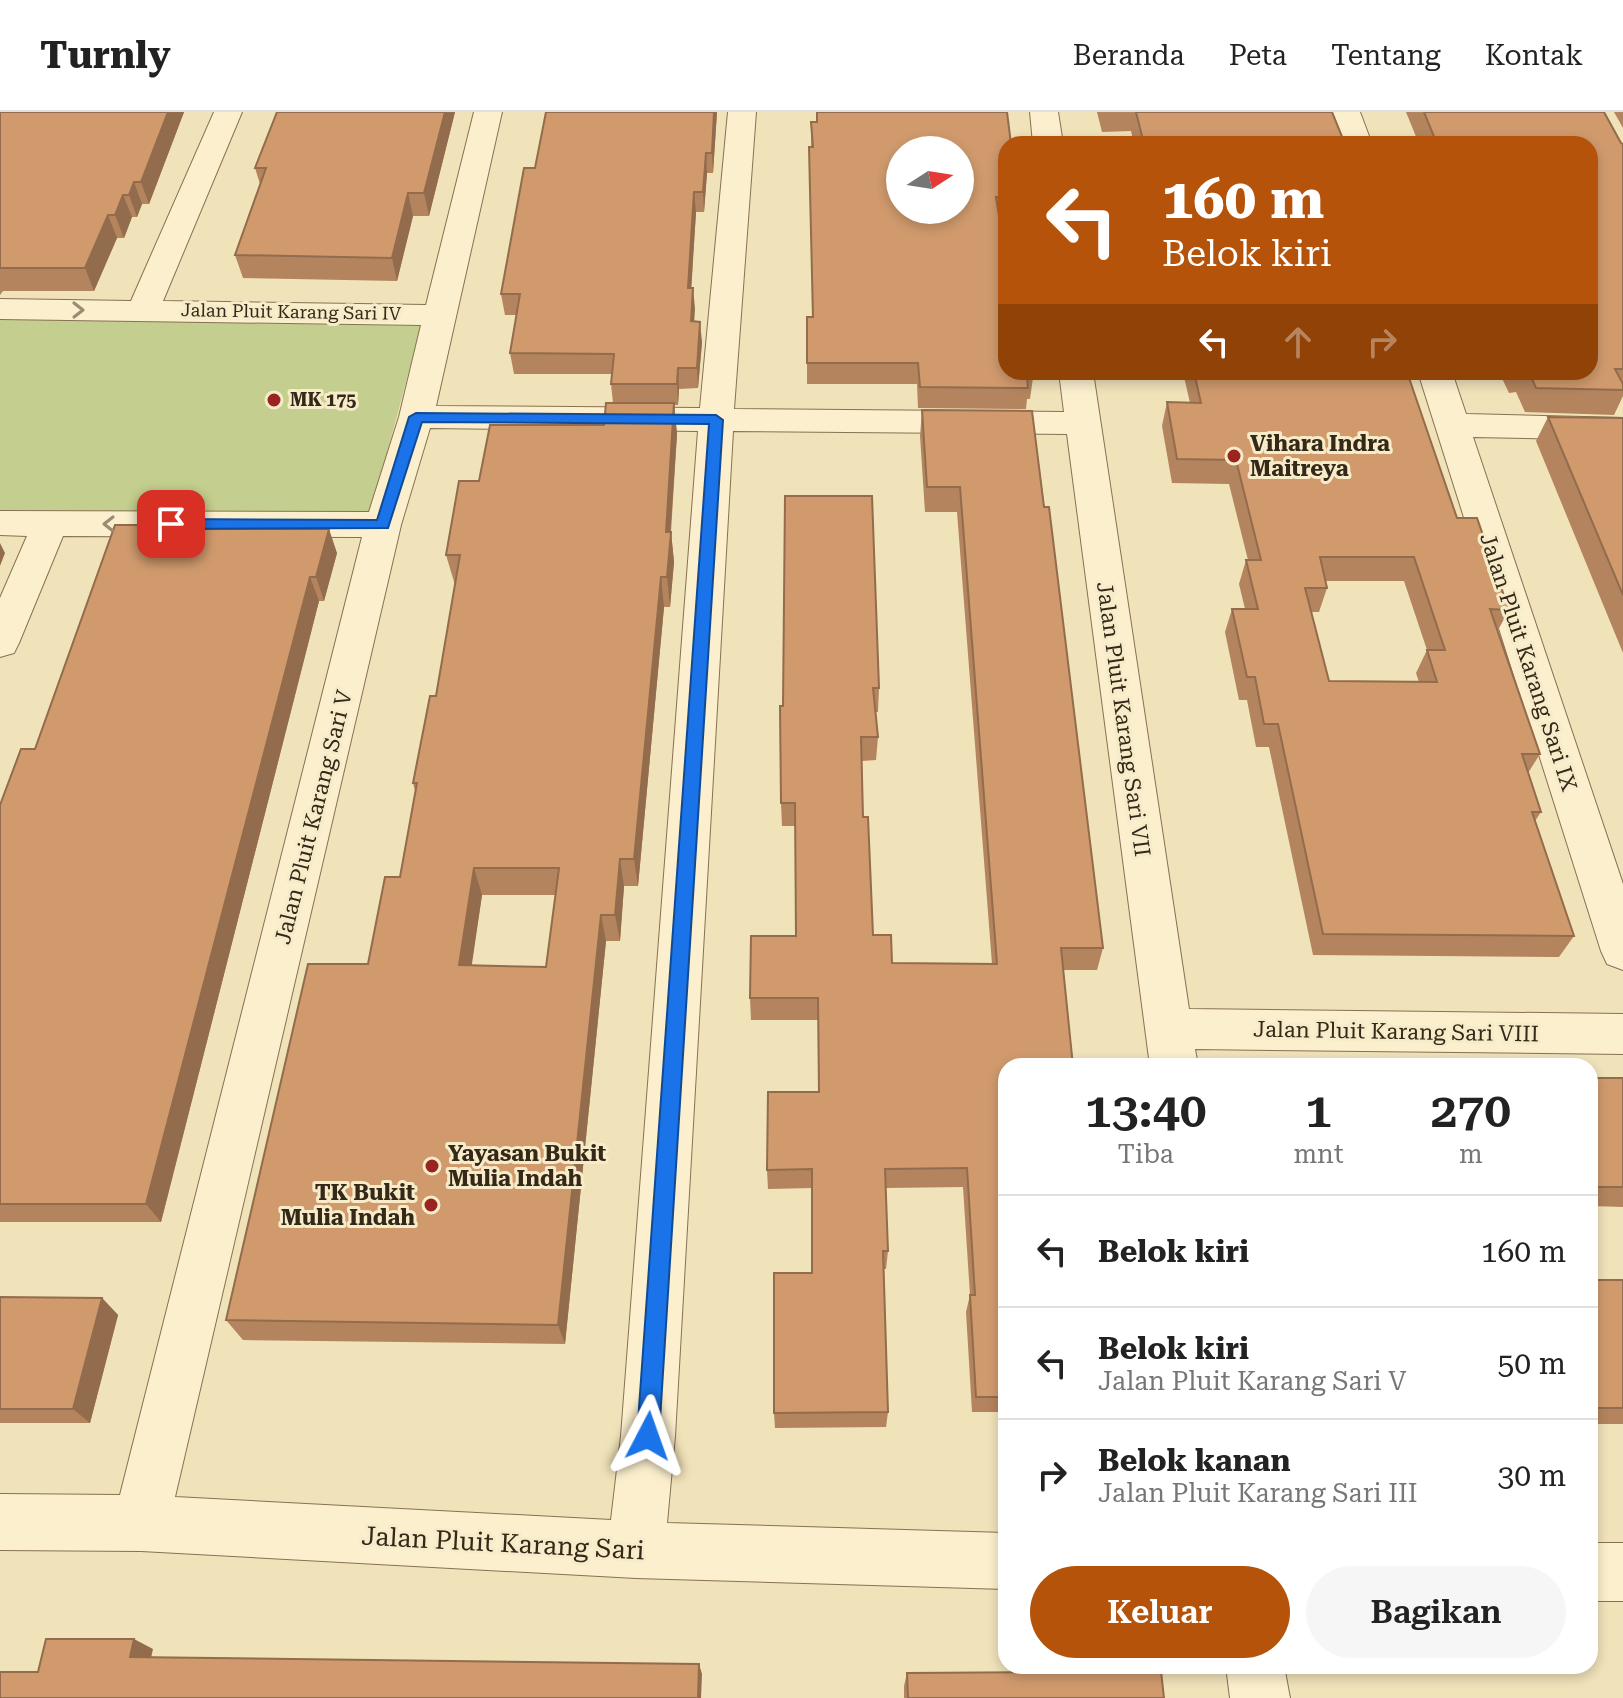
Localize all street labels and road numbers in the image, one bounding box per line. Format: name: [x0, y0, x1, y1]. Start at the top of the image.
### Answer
street label: Jalan Pluit Karang Sari IV: [181, 299, 402, 324]
street label: Jalan Pluit Karang Sari IX: [1475, 530, 1582, 794]
street label: Jalan Pluit Karang Sari VII: [1092, 580, 1155, 858]
street label: Jalan Pluit Karang Sari V: [270, 687, 357, 947]
street label: Jalan Pluit Karang Sari VIII: [1253, 1017, 1539, 1046]
street label: Jalan Pluit Karang Sari: [361, 1521, 645, 1565]

